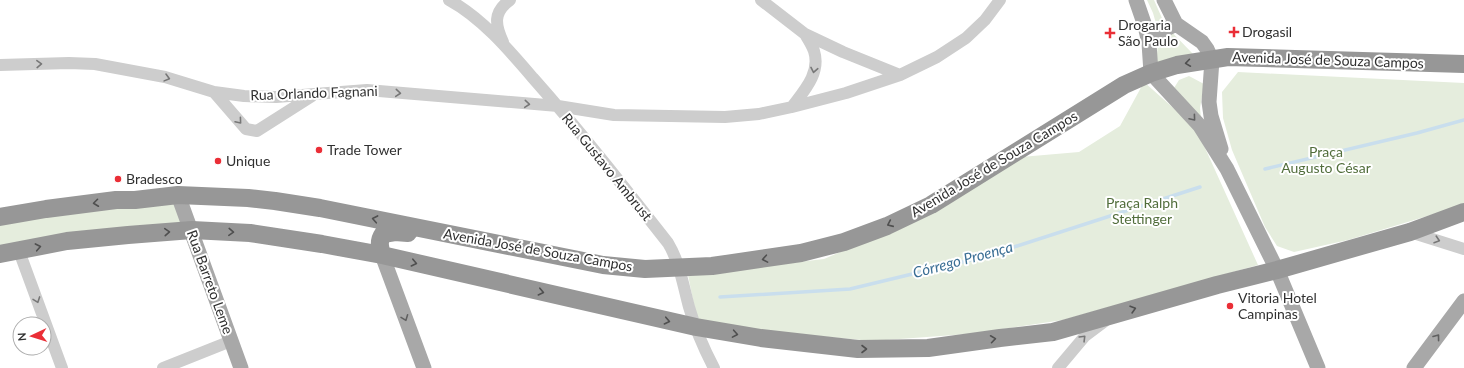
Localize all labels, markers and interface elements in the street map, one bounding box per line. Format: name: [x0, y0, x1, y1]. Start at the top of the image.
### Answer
place label: Drogaria São Paulo: [1118, 16, 1178, 49]
place label: Drogasil: [1242, 23, 1292, 40]
marker: Drogasil: [1229, 27, 1239, 37]
marker: Drogaria São Paulo: [1105, 28, 1115, 38]
street label: Avenida José de Souza Campos: [1232, 48, 1424, 71]
one-way arrow: [1185, 58, 1191, 67]
one-way arrow: [36, 59, 42, 68]
one-way arrow: [810, 67, 819, 74]
one-way arrow: [164, 73, 171, 82]
street label: Rua Orlando Fagnani: [250, 82, 378, 103]
one-way arrow: [395, 88, 401, 97]
one-way arrow: [524, 99, 530, 108]
street label: Avenida José de Souza Campos: [907, 107, 1080, 220]
street label: Rua Gustavo Ambrust: [559, 109, 656, 224]
one-way arrow: [1189, 113, 1196, 120]
one-way arrow: [235, 117, 242, 124]
place label: Trade Tower: [327, 141, 402, 158]
park label: Praça Augusto César: [1281, 143, 1371, 176]
marker: Trade Tower: [314, 145, 324, 155]
place label: Unique: [226, 152, 270, 169]
marker: Unique: [213, 156, 223, 166]
place label: Bradesco: [126, 170, 183, 187]
marker: Bradesco: [113, 174, 123, 184]
park label: Praça Ralph Stettinger: [1106, 194, 1178, 227]
one-way arrow: [93, 198, 99, 207]
one-way arrow: [372, 215, 378, 223]
one-way arrow: [887, 219, 894, 227]
street label: Avenida José de Souza Campos: [442, 224, 634, 275]
one-way arrow: [164, 227, 170, 236]
street label: Rua Barreto Leme: [184, 227, 237, 336]
one-way arrow: [228, 228, 234, 236]
one-way arrow: [1434, 236, 1441, 244]
water label: Córrego Proença: [911, 237, 1015, 281]
one-way arrow: [35, 243, 41, 251]
one-way arrow: [762, 254, 768, 263]
one-way arrow: [411, 258, 417, 266]
one-way arrow: [537, 287, 544, 295]
place label: Vitoria Hotel Campinas: [1238, 289, 1317, 322]
one-way arrow: [33, 297, 41, 304]
marker: Vitoria Hotel Campinas: [1225, 301, 1235, 311]
one-way arrow: [1129, 305, 1136, 314]
one-way arrow: [401, 315, 409, 322]
north arrow: [12, 316, 52, 356]
one-way arrow: [664, 316, 670, 324]
one-way arrow: [732, 329, 738, 337]
text: N: [15, 332, 28, 341]
one-way arrow: [1432, 334, 1439, 341]
one-way arrow: [990, 335, 996, 344]
one-way arrow: [1078, 335, 1086, 343]
one-way arrow: [861, 345, 867, 353]

